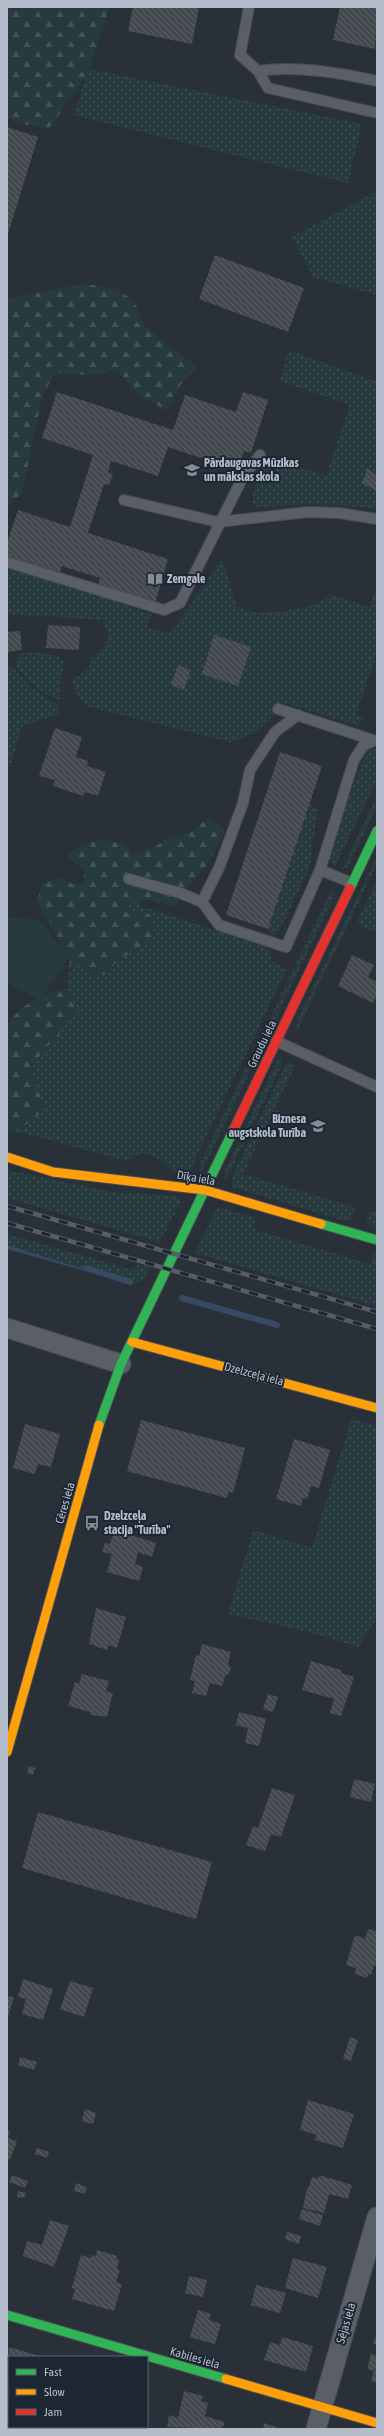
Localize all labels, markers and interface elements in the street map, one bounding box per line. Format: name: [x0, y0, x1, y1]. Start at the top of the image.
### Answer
place label: Pārdaugavas Mūzikas un mākslas skola: [204, 456, 299, 484]
school or university icon: Pārdaugavas Mūzikas un mākslas skola: [183, 461, 201, 479]
library icon: Zemgale: [146, 570, 164, 588]
place label: Zemgale: [167, 572, 206, 586]
street label: Graudu iela: [244, 1018, 280, 1070]
place label: Biznesa augstskola Turība: [228, 1112, 306, 1140]
school or university icon: Biznesa augstskola Turība: [309, 1117, 327, 1135]
street label: Dīķa iela: [176, 1168, 216, 1188]
street label: Dzelzceļa iela: [223, 1359, 285, 1389]
street label: Cēres iela: [52, 1481, 78, 1525]
place label: Dzelzceļa stacija "Turība": [104, 1509, 170, 1537]
bus stop icon: Dzelzceļa stacija "Turība": [83, 1514, 101, 1532]
street label: Sējas iela: [334, 2301, 358, 2345]
street label: Kabiles iela: [169, 2344, 221, 2372]
legend: [8, 2356, 148, 2428]
text: Fast: [44, 2365, 62, 2379]
text: Slow: [44, 2385, 65, 2399]
text: Jam: [44, 2405, 62, 2419]

